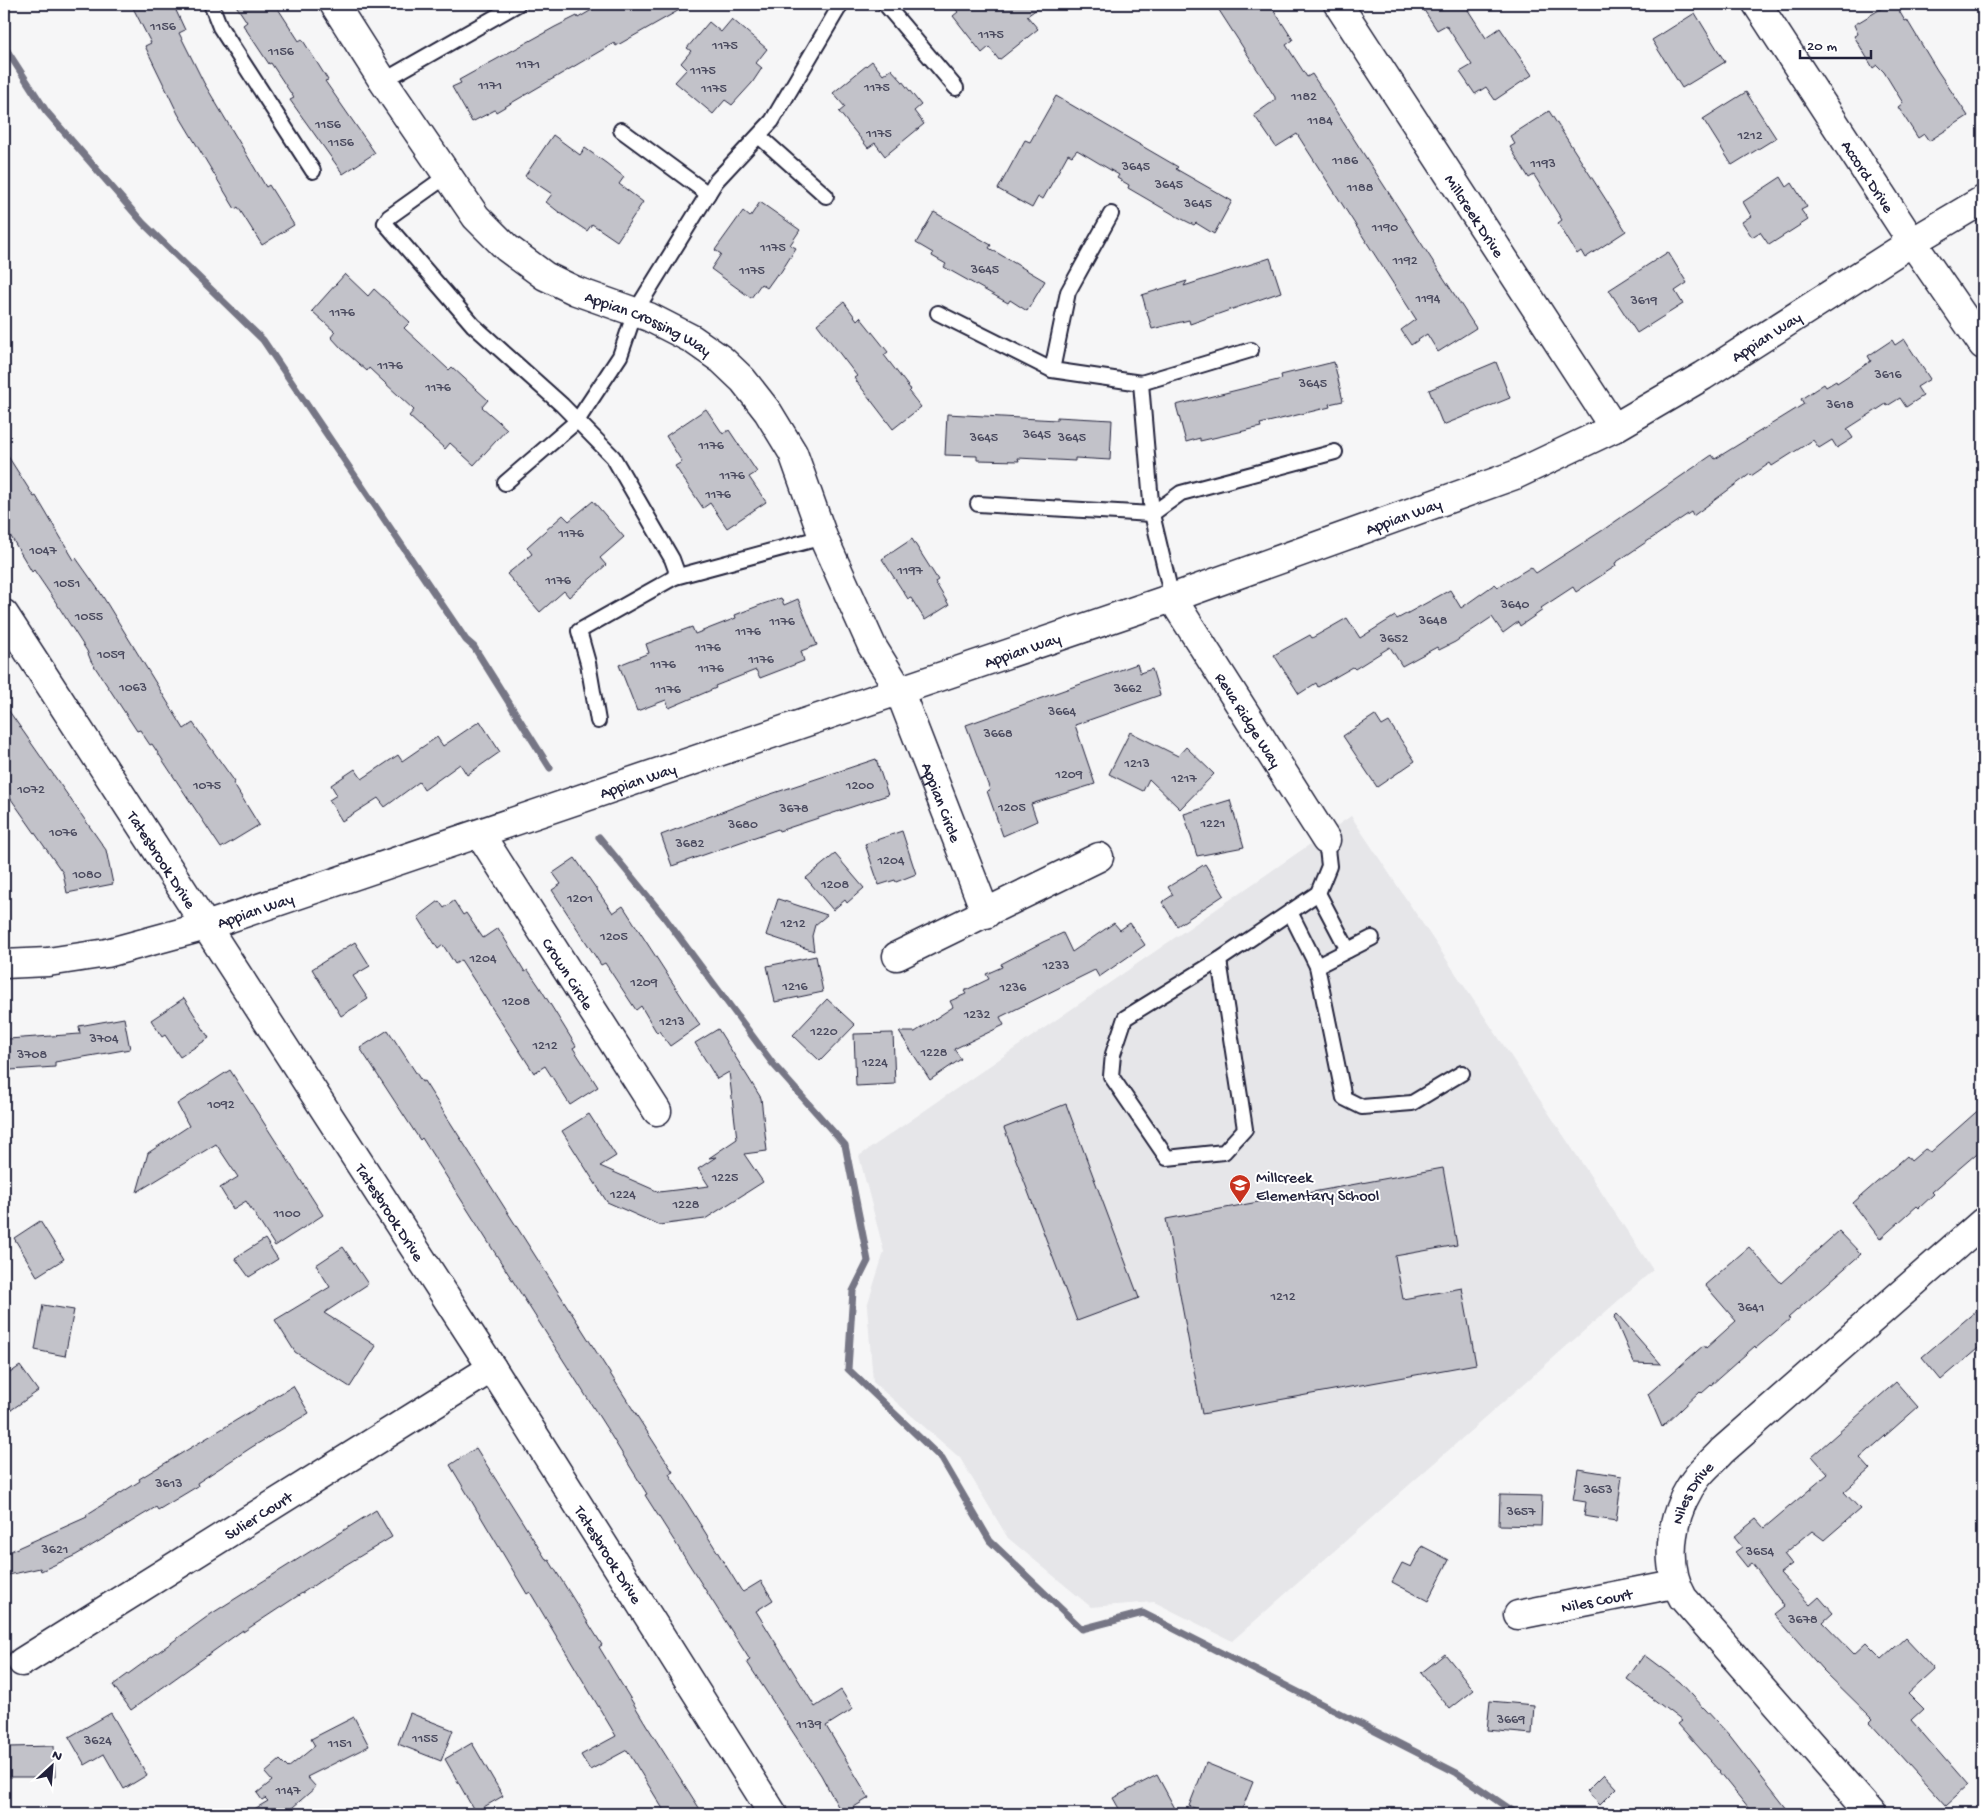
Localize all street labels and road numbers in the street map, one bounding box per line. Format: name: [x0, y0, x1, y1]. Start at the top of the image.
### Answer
street label: Accord Drive: [1836, 138, 1897, 218]
street label: Millcreek Drive: [1439, 172, 1507, 263]
street label: Appian Crossing Way: [582, 289, 714, 363]
street label: Appian Way: [1729, 309, 1806, 368]
street label: Appian Way: [1364, 496, 1445, 541]
street label: Appian Way: [982, 630, 1064, 674]
street label: Reva Ridge Way: [1209, 670, 1284, 773]
street label: Appian Way: [598, 761, 679, 805]
street label: Appian Circle: [915, 761, 964, 847]
street label: Tatesbrook Drive: [121, 808, 199, 914]
street label: Appian Way: [215, 891, 297, 934]
street label: Crown Circle: [536, 935, 596, 1015]
street label: Tatesbrook Drive: [349, 1160, 427, 1267]
street label: Niles Drive: [1669, 1458, 1720, 1527]
street label: Sulier Court: [222, 1488, 298, 1546]
street label: Tatesbrook Drive: [568, 1502, 645, 1609]
street label: Niles Court: [1560, 1586, 1636, 1619]

